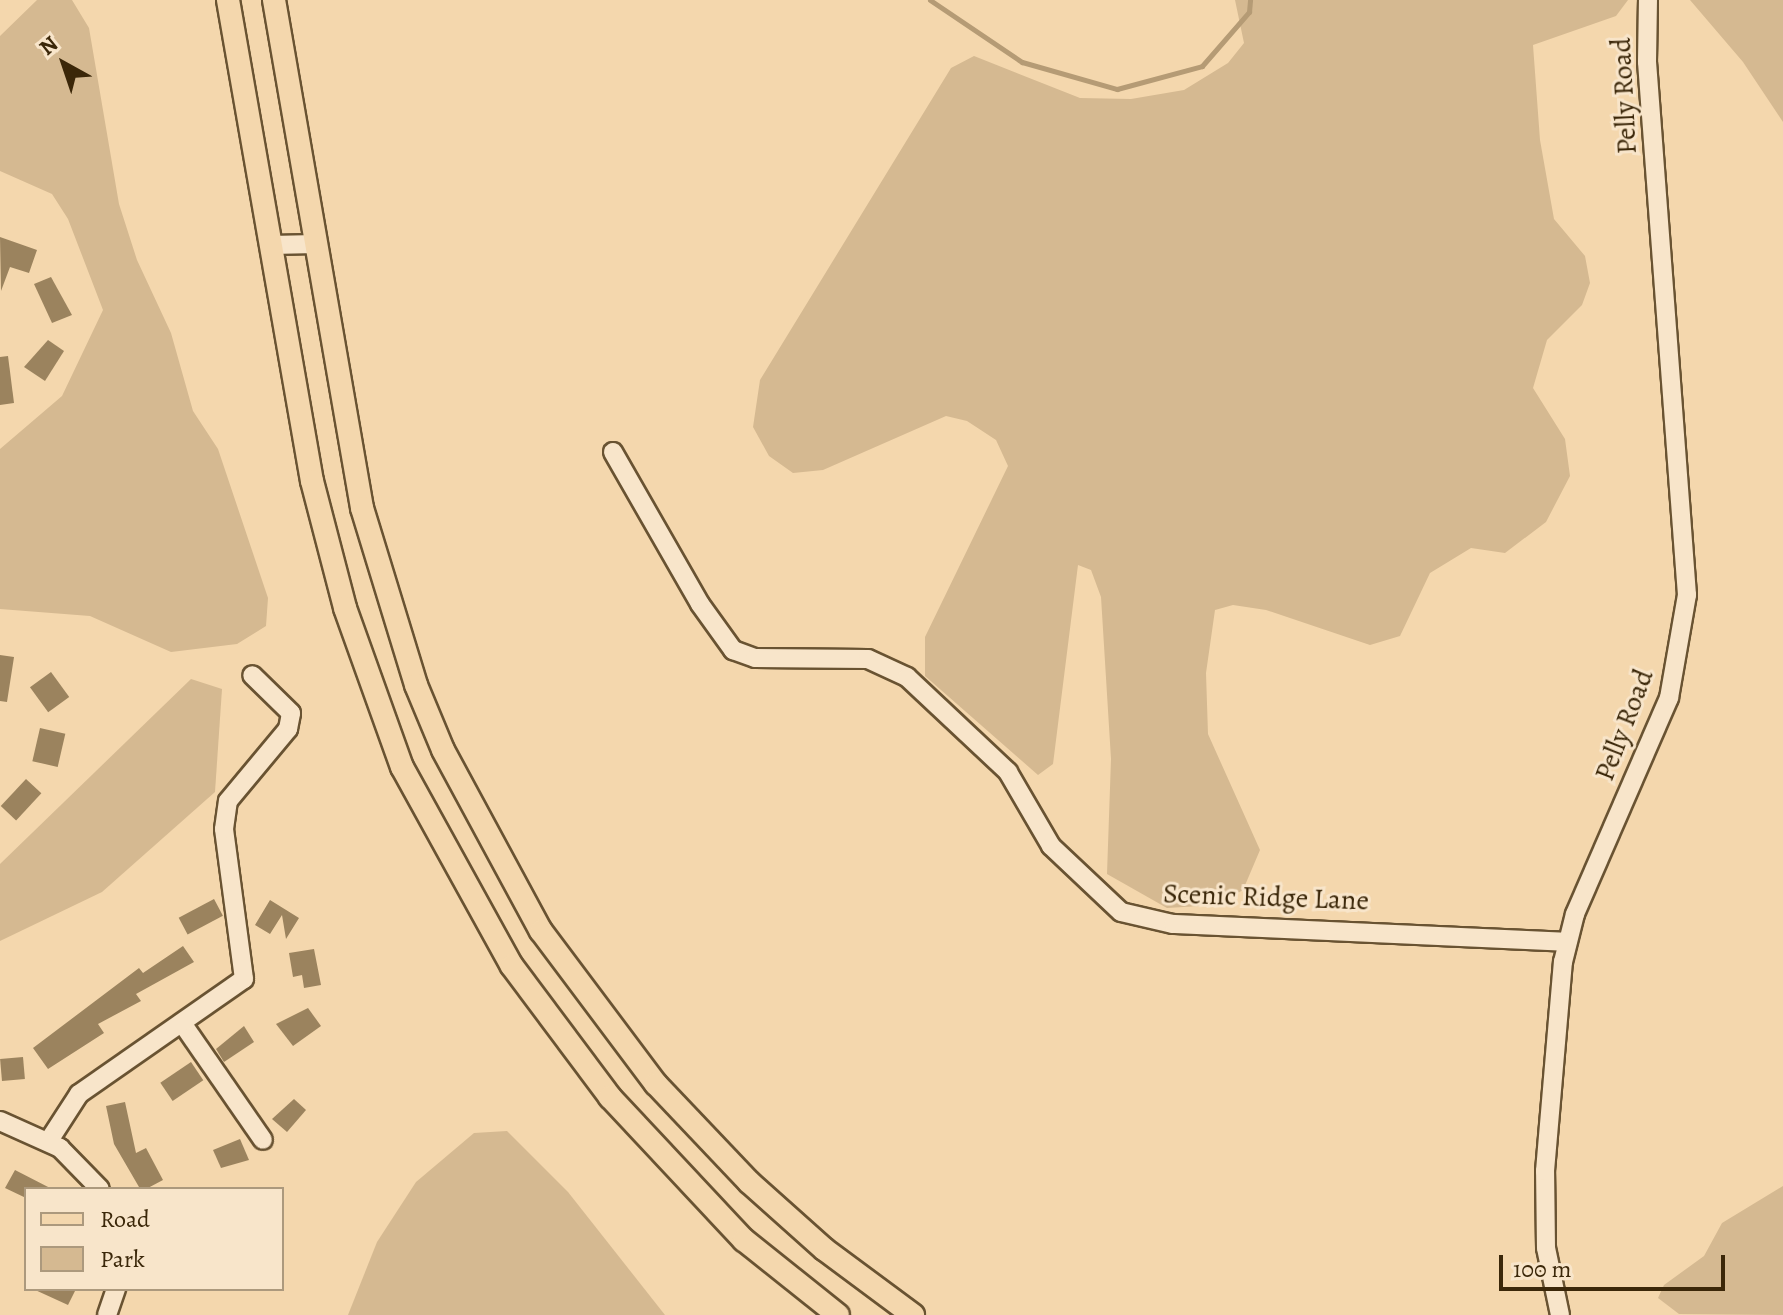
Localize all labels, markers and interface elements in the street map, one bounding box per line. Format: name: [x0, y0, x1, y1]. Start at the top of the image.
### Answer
north arrow: [24, 24, 104, 104]
text: N: [33, 29, 64, 62]
street label: Pelly Road: [1604, 37, 1644, 155]
street label: Pelly Road: [1587, 665, 1661, 785]
street label: Scenic Ridge Lane: [1163, 877, 1369, 917]
legend: [24, 1187, 284, 1291]
text: Road: [100, 1203, 150, 1235]
scale bar: [1503, 1239, 1729, 1289]
text: Park: [100, 1243, 145, 1275]
text: 100 m: [1513, 1253, 1572, 1285]

